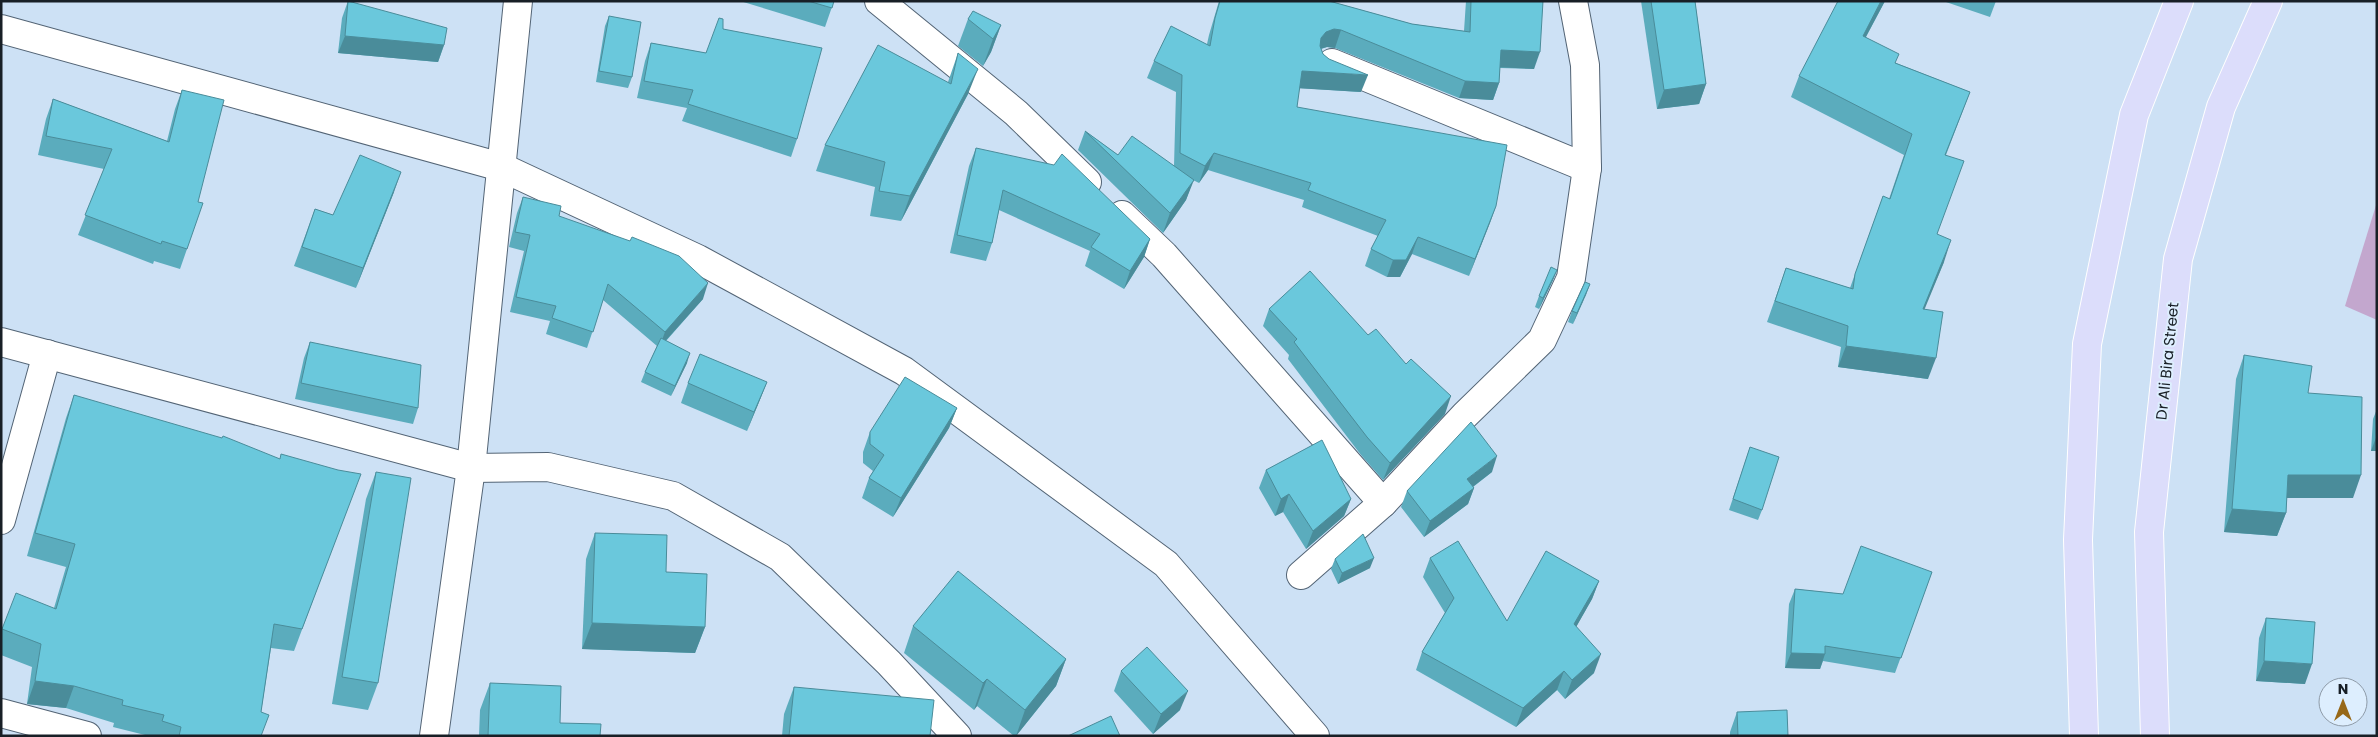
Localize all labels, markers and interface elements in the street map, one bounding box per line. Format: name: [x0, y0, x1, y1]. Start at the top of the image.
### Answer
street label: Dr Ali Bira Street: [2150, 301, 2184, 421]
north arrow: [2318, 677, 2368, 727]
text: N: [2338, 679, 2348, 699]

